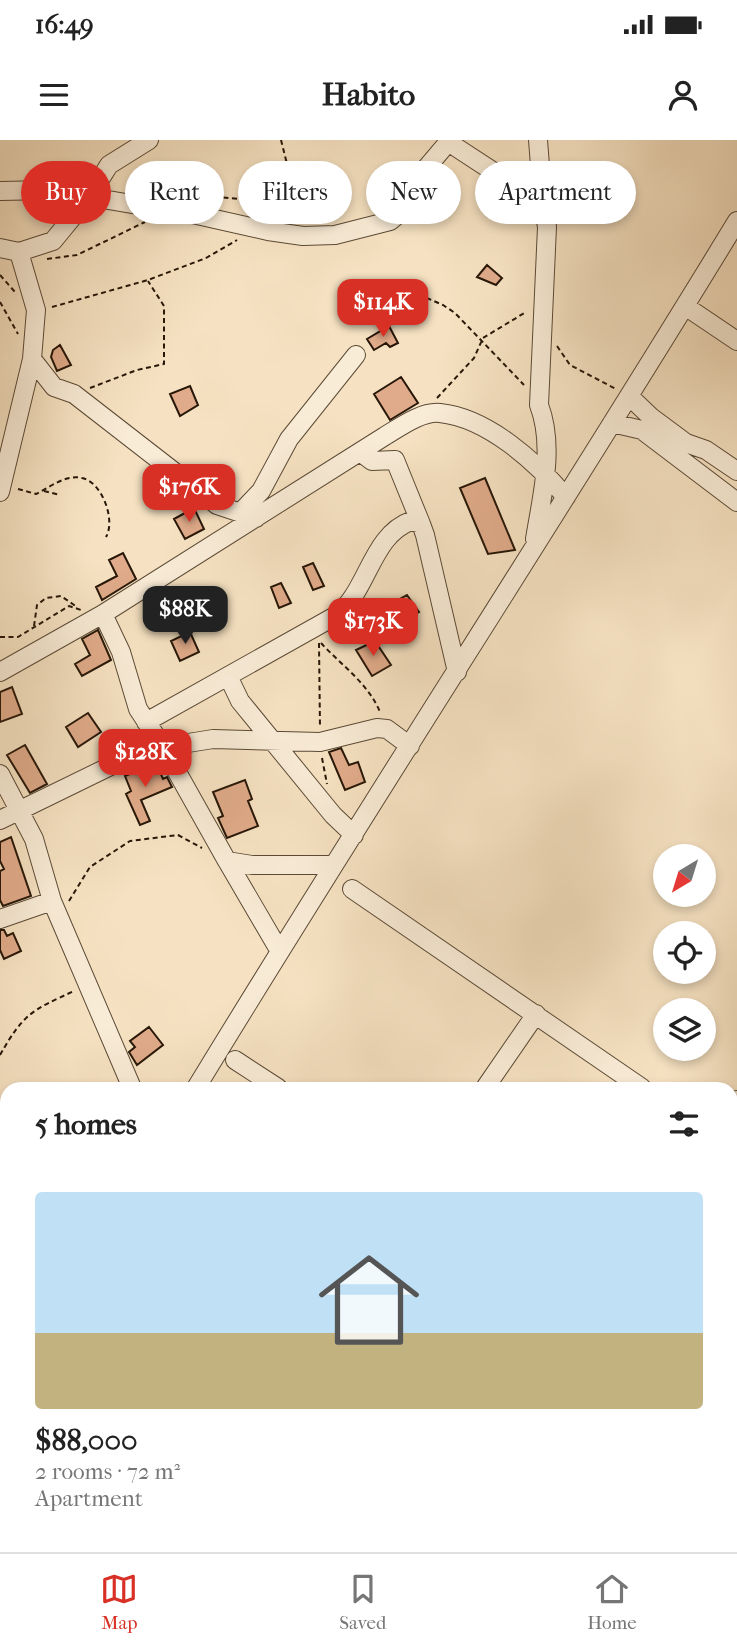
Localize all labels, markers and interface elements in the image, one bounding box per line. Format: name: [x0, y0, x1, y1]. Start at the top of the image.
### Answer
text: 16:49: [35, 9, 94, 40]
icon: menu: [35, 76, 73, 114]
text: Habito: [322, 76, 415, 113]
icon: person: [664, 76, 702, 114]
chip: Buy: [21, 161, 111, 224]
chip: Rent: [125, 161, 224, 224]
chip: Filters: [238, 161, 352, 224]
chip: New: [366, 161, 461, 224]
chip: Apartment: [475, 161, 636, 224]
pin: $114K: [334, 280, 432, 339]
text: $114K: [353, 288, 413, 315]
pin: $176K: [140, 464, 238, 524]
text: $176K: [158, 473, 220, 500]
pin: $88K: [144, 587, 226, 646]
text: $88K: [159, 595, 211, 622]
pin: $173K: [324, 598, 422, 658]
text: $173K: [344, 607, 402, 634]
pin: $128K: [96, 730, 194, 789]
text: $128K: [115, 738, 175, 765]
north arrow: [653, 844, 716, 906]
map controls: [653, 844, 716, 1061]
button: locate: [653, 921, 716, 984]
button: layers: [653, 998, 716, 1061]
icon: filters: [665, 1105, 703, 1143]
text: 5 homes: [35, 1107, 137, 1142]
icon: home: [306, 1237, 432, 1363]
text: $88,000: [35, 1423, 138, 1458]
text: 2 rooms · 72 m²: [35, 1458, 180, 1485]
text: Apartment: [35, 1485, 143, 1512]
tab: Map: [100, 1570, 138, 1634]
tab: Saved: [339, 1570, 386, 1634]
tab: Home: [587, 1570, 637, 1634]

